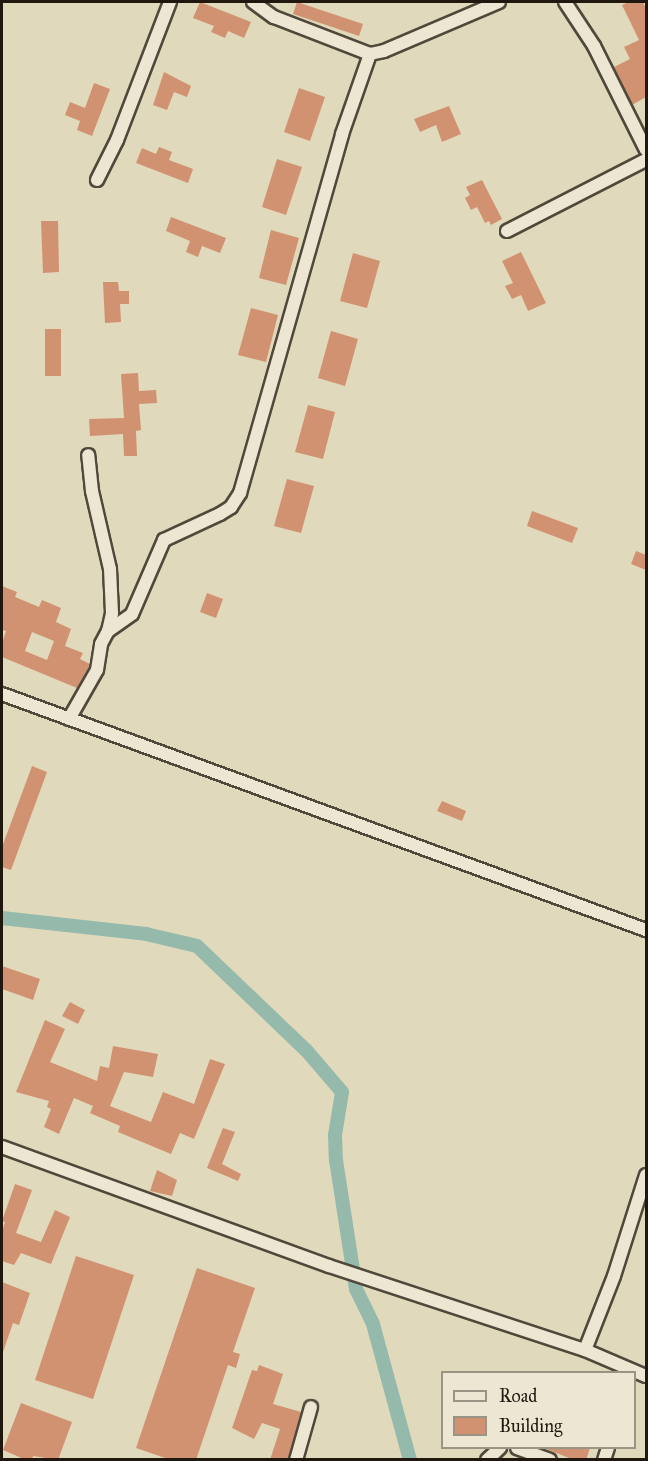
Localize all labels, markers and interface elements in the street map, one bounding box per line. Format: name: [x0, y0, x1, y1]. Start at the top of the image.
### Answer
legend: [441, 1371, 636, 1449]
text: Road: [499, 1385, 537, 1407]
text: Building: [499, 1415, 562, 1437]

